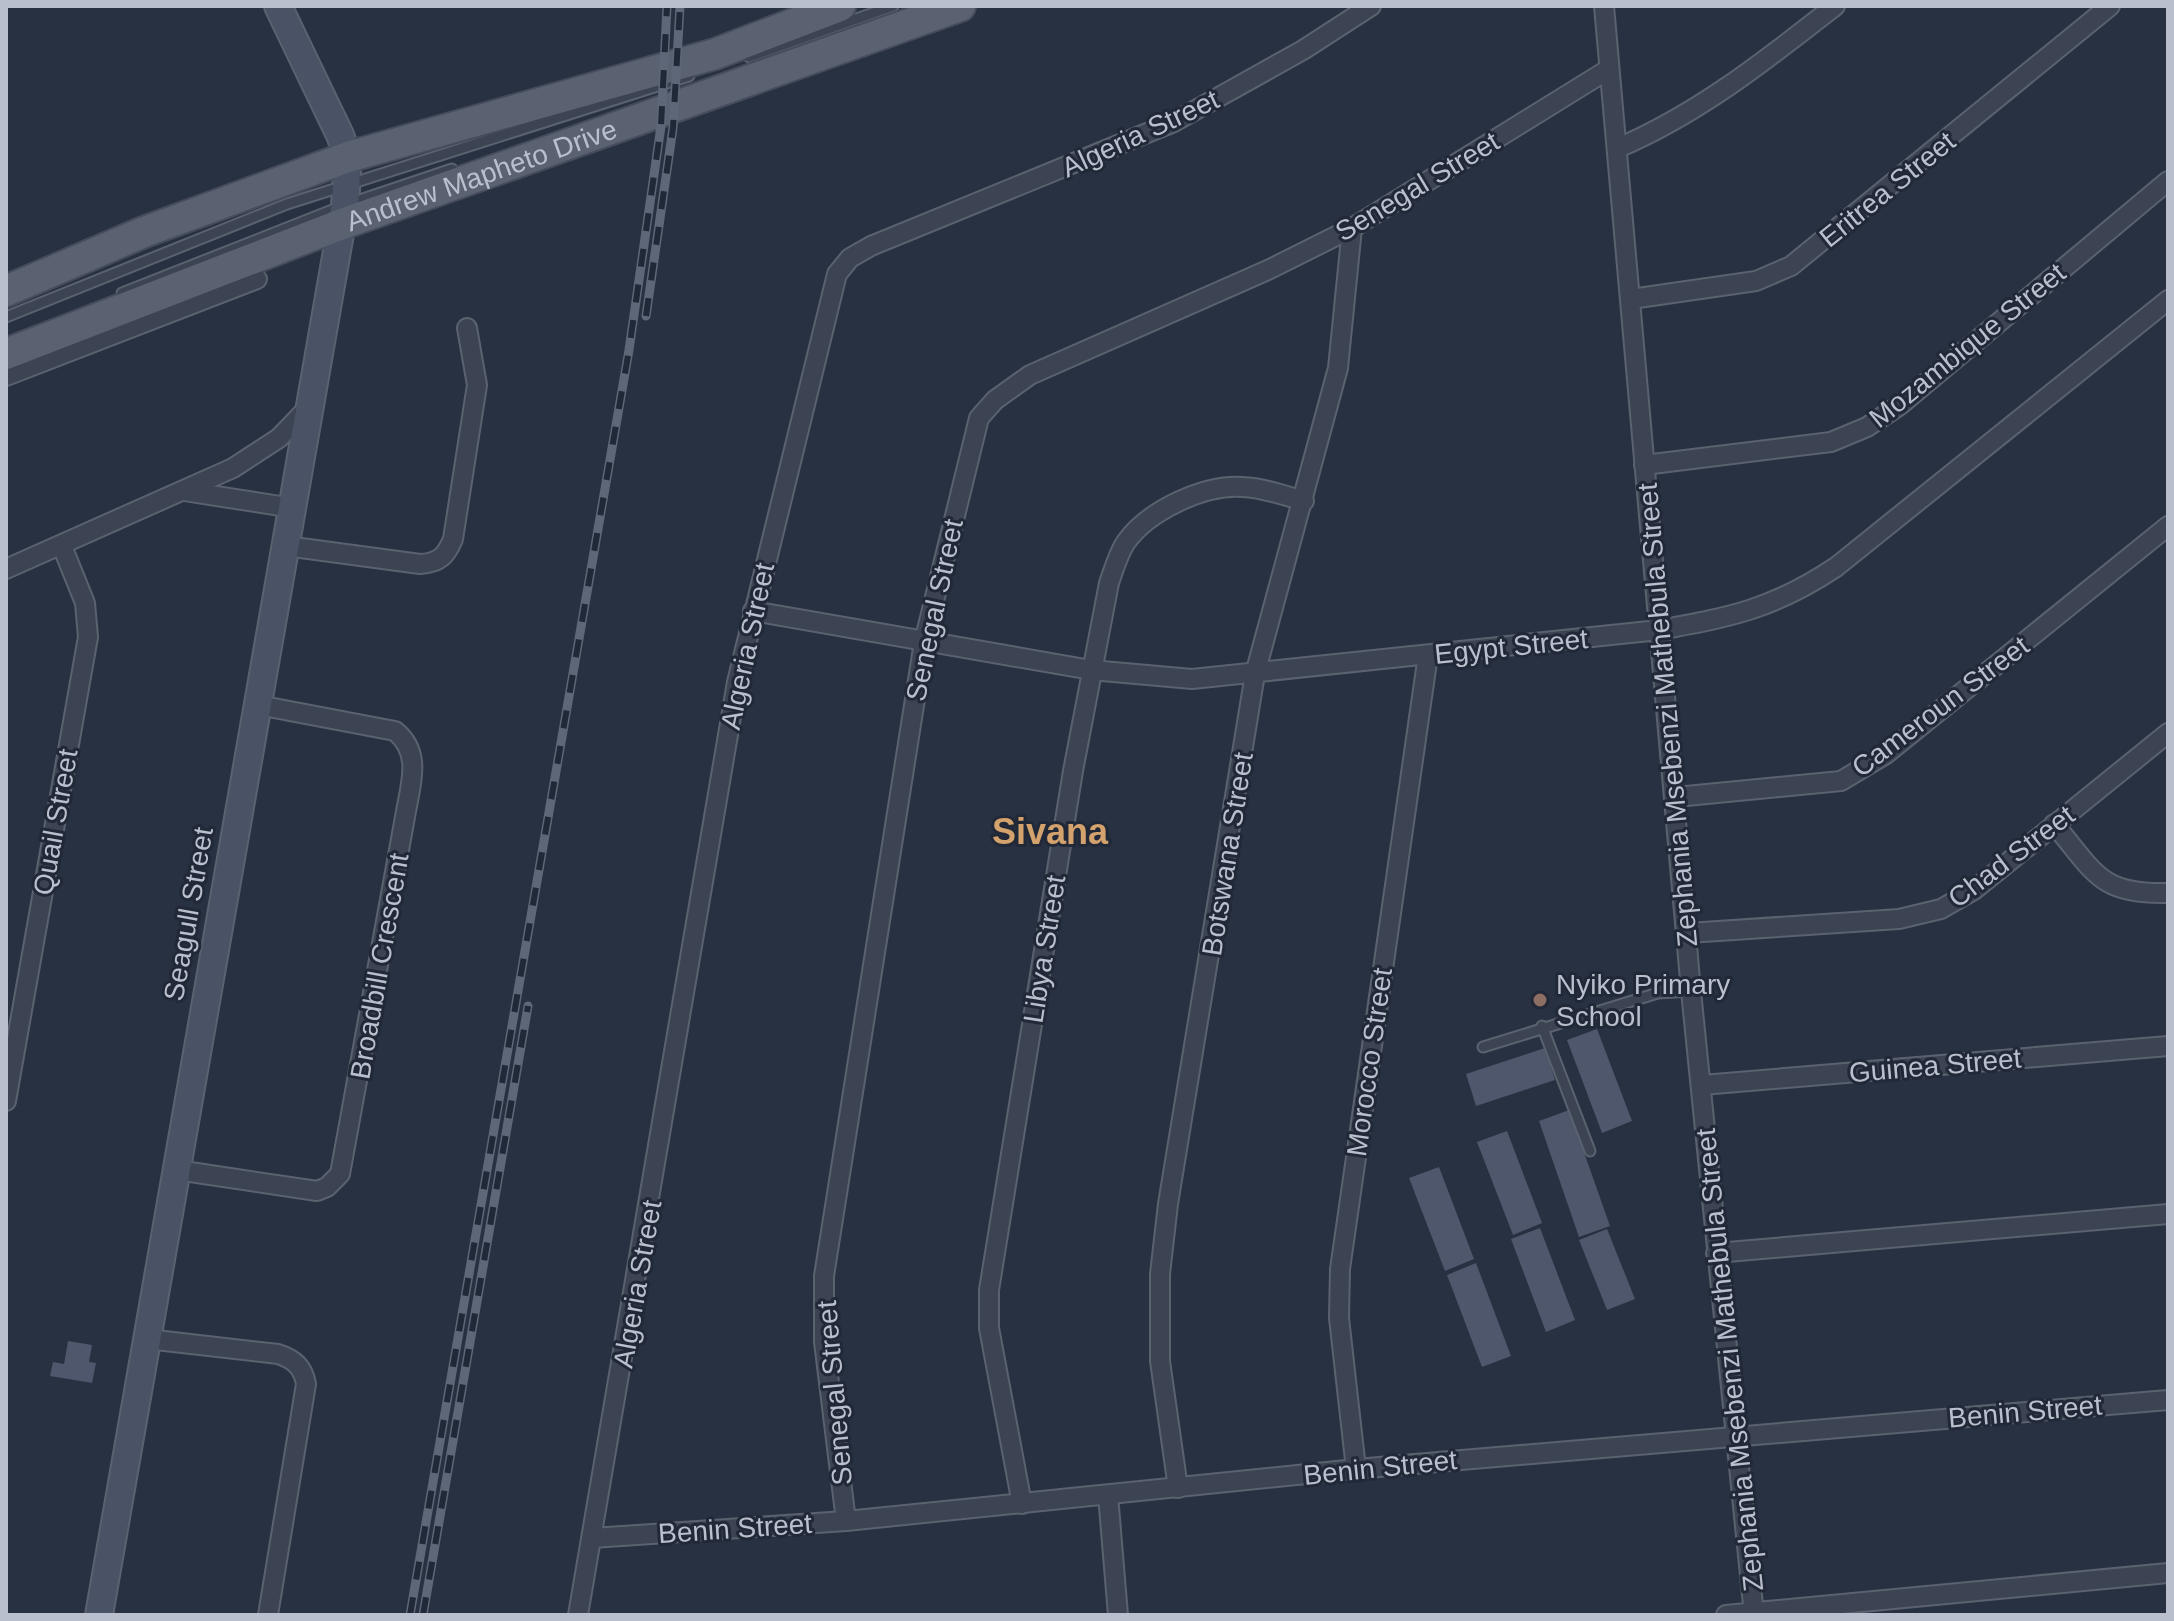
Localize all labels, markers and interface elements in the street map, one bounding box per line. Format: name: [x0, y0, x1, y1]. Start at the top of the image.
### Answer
street label: Algeria Street: [1057, 83, 1224, 183]
street label: Andrew Mapheto Drive: [342, 113, 621, 237]
street label: Senegal Street: [1330, 125, 1505, 247]
street label: Eritrea Street: [1813, 125, 1961, 253]
street label: Mozambique Street: [1863, 257, 2072, 434]
street label: Zephania Msebenzi Mathebula Street: [1632, 482, 1703, 948]
street label: Senegal Street: [900, 516, 969, 704]
street label: Algeria Street: [715, 560, 780, 732]
street label: Egypt Street: [1433, 623, 1590, 670]
street label: Cameroun Street: [1846, 630, 2035, 783]
street label: Quail Street: [27, 746, 84, 898]
street label: Botswana Street: [1196, 750, 1259, 958]
street label: Chad Street: [1942, 799, 2080, 914]
district label: Sivana: [992, 811, 1109, 852]
street label: Seagull Street: [158, 825, 219, 1003]
street label: Broadbill Crescent: [344, 851, 415, 1081]
street label: Libya Street: [1017, 873, 1072, 1025]
street label: Morocco Street: [1341, 966, 1398, 1158]
place label: Nyiko Primary School: [1556, 969, 1730, 1032]
marker: Nyiko Primary School: [1531, 991, 1549, 1009]
street label: Guinea Street: [1848, 1043, 2023, 1088]
street label: Zephania Msebenzi Mathebula Street: [1690, 1127, 1769, 1593]
street label: Algeria Street: [607, 1198, 668, 1370]
street label: Senegal Street: [811, 1299, 858, 1487]
street label: Benin Street: [1947, 1389, 2103, 1434]
street label: Benin Street: [1302, 1444, 1459, 1491]
street label: Benin Street: [657, 1508, 813, 1549]

